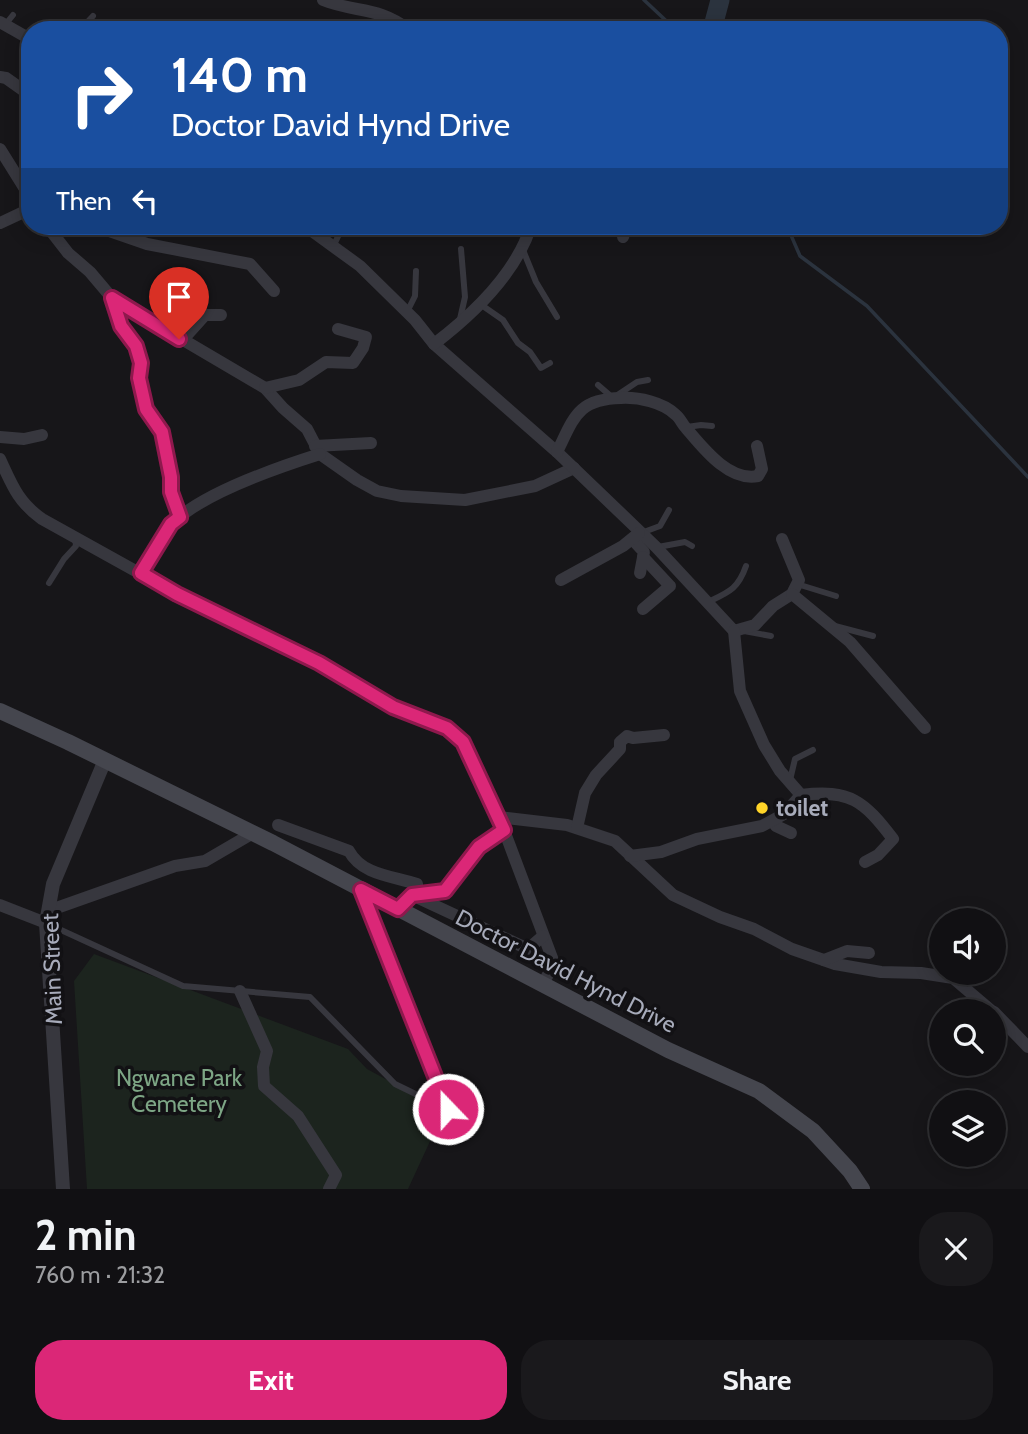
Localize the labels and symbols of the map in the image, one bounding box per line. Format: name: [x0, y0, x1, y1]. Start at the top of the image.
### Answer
pin: [149, 267, 209, 339]
place label: toilet: [776, 794, 828, 822]
marker: toilet: [754, 800, 770, 816]
street label: Doctor David Hynd Drive: [451, 903, 681, 1039]
street label: Main Street: [36, 913, 68, 1025]
park label: Ngwane Park Cemetery: [116, 1064, 243, 1118]
position arrow: [411, 1072, 485, 1146]

